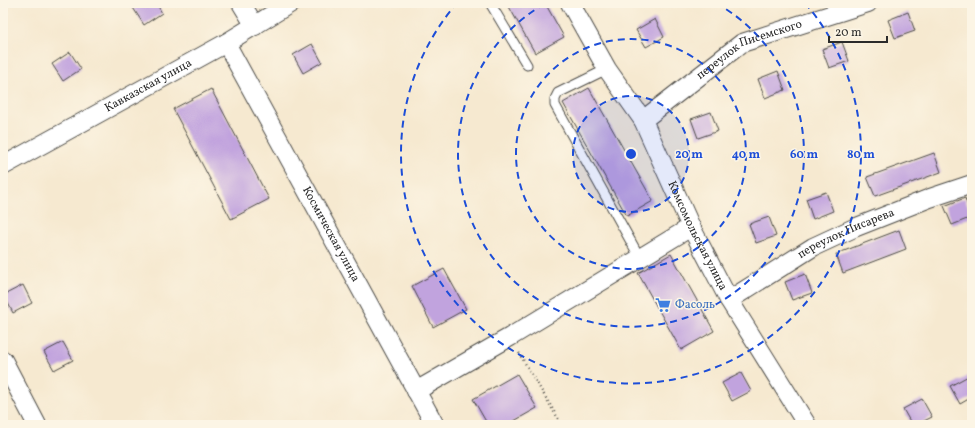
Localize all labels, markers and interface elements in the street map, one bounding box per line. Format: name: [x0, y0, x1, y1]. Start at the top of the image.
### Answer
street label: переулок Писемского: [693, 16, 804, 83]
scale bar: [829, 18, 887, 44]
text: 20 m: [835, 25, 862, 41]
street label: Кавказская улица: [102, 55, 195, 116]
centre of rings: [624, 147, 638, 161]
text: 20 m: [675, 147, 703, 163]
text: 40 m: [732, 147, 761, 163]
text: 60 m: [790, 147, 818, 163]
text: 80 m: [847, 147, 875, 163]
street label: Комсомольская улица: [663, 179, 731, 293]
street label: Космическая улица: [298, 184, 363, 285]
street label: переулок Писарева: [795, 205, 897, 263]
supermarket icon: Фасоль: [654, 296, 672, 314]
place label: Фасоль: [675, 297, 715, 313]

